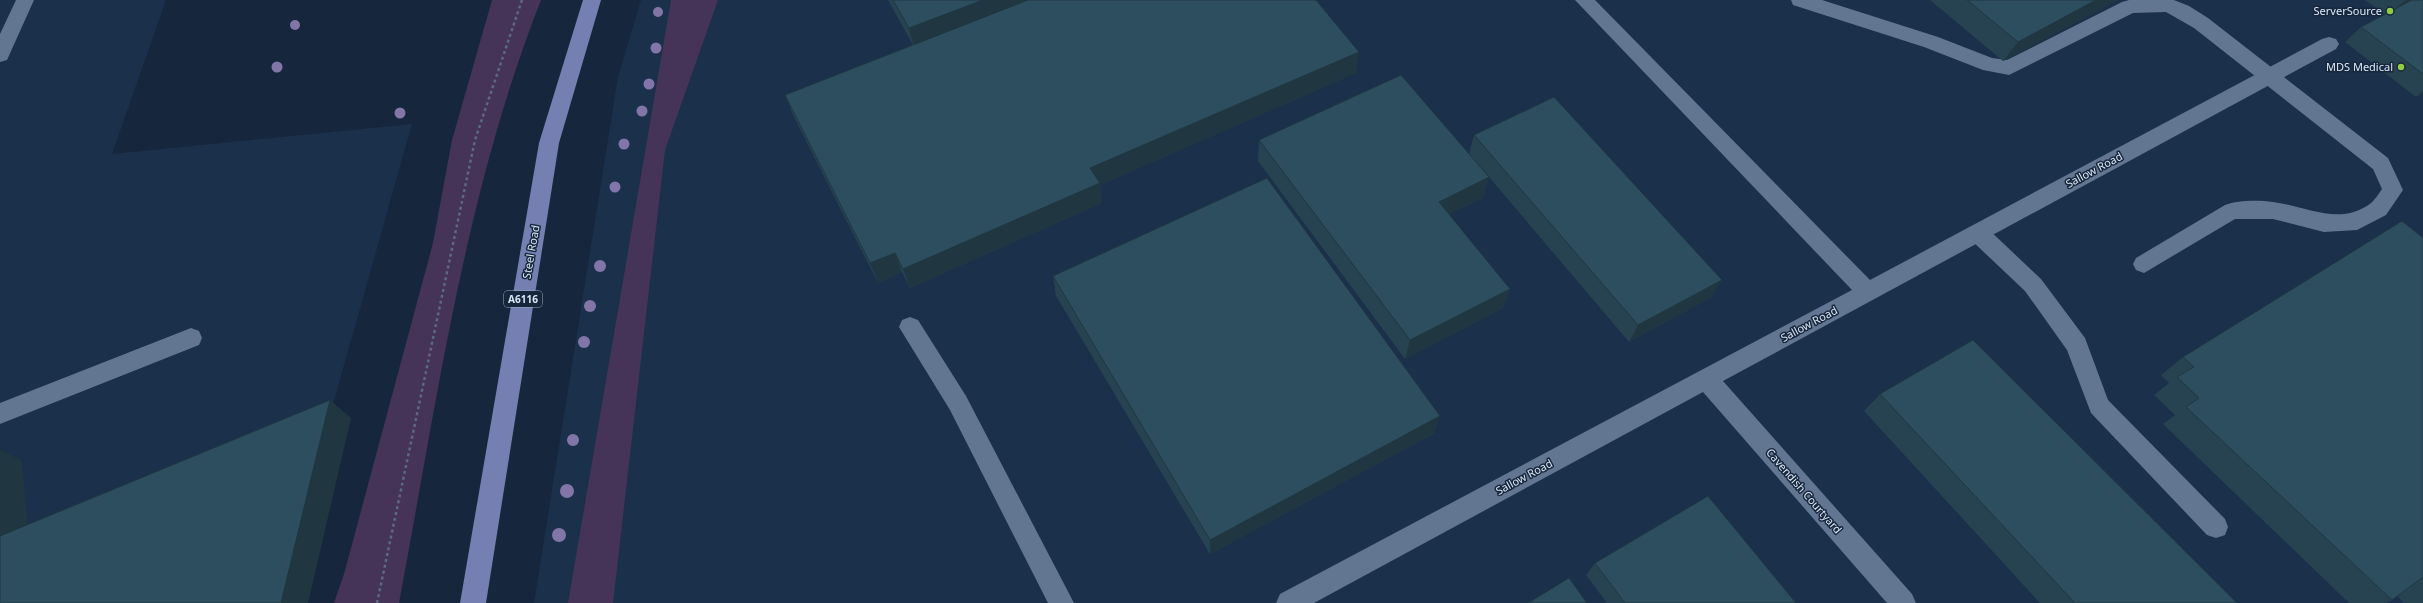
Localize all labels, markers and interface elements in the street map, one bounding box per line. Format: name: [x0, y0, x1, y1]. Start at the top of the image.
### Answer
place label: ServerSource: [2314, 3, 2382, 18]
marker: ServerSource: [2385, 6, 2395, 16]
place label: MDS Medical: [2326, 59, 2393, 74]
marker: MDS Medical: [2396, 62, 2406, 72]
street label: Sallow Road: [2063, 148, 2125, 191]
street label: Steel Road: [518, 224, 543, 280]
road number: A6116: [504, 291, 542, 307]
street label: Sallow Road: [1778, 302, 1840, 345]
street label: Cavendish Courtyard: [1763, 445, 1845, 536]
street label: Sallow Road: [1493, 455, 1555, 498]

